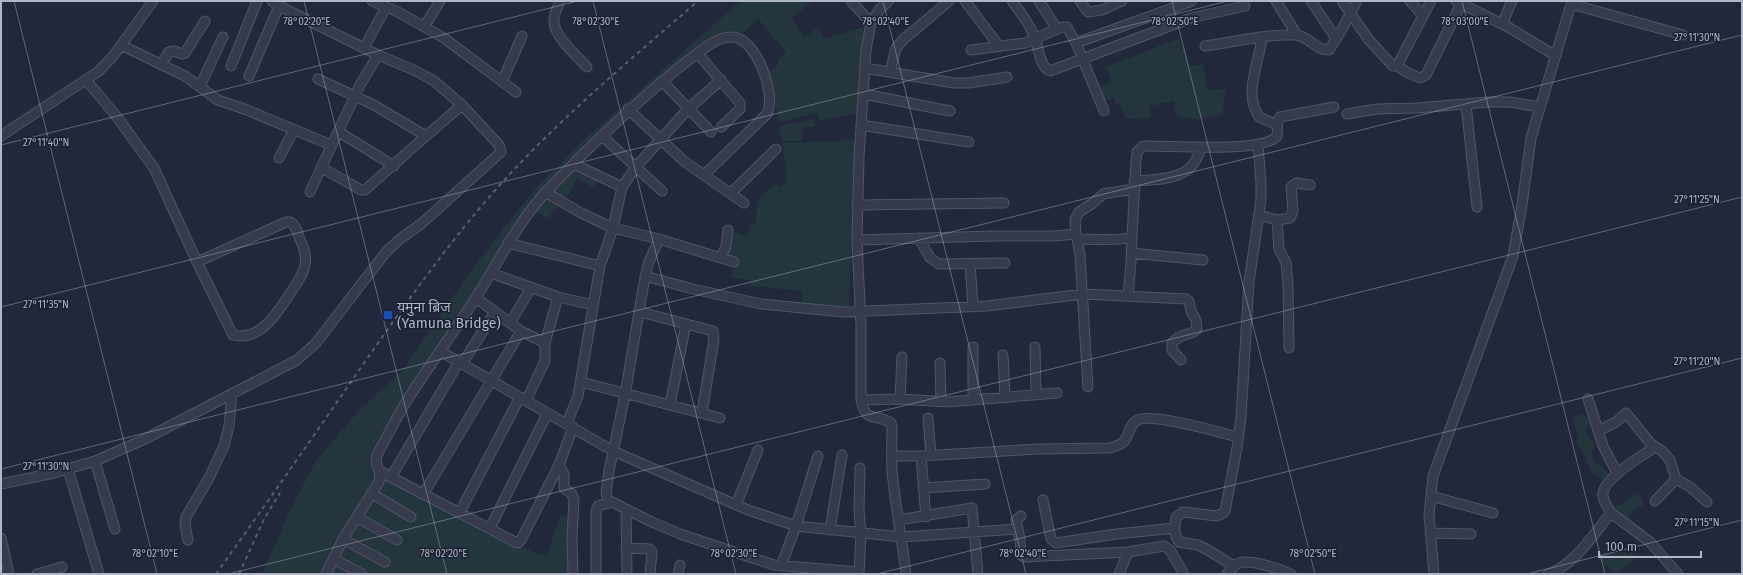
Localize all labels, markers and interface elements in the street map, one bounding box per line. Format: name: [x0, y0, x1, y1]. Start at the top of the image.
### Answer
text: 78°02'20"E: [283, 16, 331, 28]
text: 78°02'30"E: [572, 16, 620, 28]
text: 78°02'40"E: [862, 16, 910, 28]
text: 78°02'50"E: [1151, 16, 1199, 28]
text: 78°03'00"E: [1441, 16, 1489, 28]
text: 27°11'30"N: [1674, 32, 1720, 44]
text: 27°11'40"N: [23, 137, 69, 149]
text: 27°11'25"N: [1674, 194, 1720, 206]
text: 27°11'35"N: [23, 299, 69, 311]
place label: यमुना ब्रिज (Yamuna Bridge): [397, 299, 501, 332]
marker: यमुना ब्रिज (Yamuna Bridge): [382, 309, 394, 321]
text: 27°11'20"N: [1674, 356, 1720, 368]
text: 27°11'30"N: [23, 461, 69, 473]
text: 27°11'15"N: [1674, 517, 1720, 529]
scale bar: [1599, 533, 1701, 559]
text: 100 m: [1605, 540, 1637, 554]
text: 78°02'10"E: [132, 548, 178, 560]
text: 78°02'20"E: [420, 548, 468, 560]
text: 78°02'30"E: [710, 548, 758, 560]
text: 78°02'40"E: [999, 548, 1047, 560]
text: 78°02'50"E: [1289, 548, 1337, 560]

